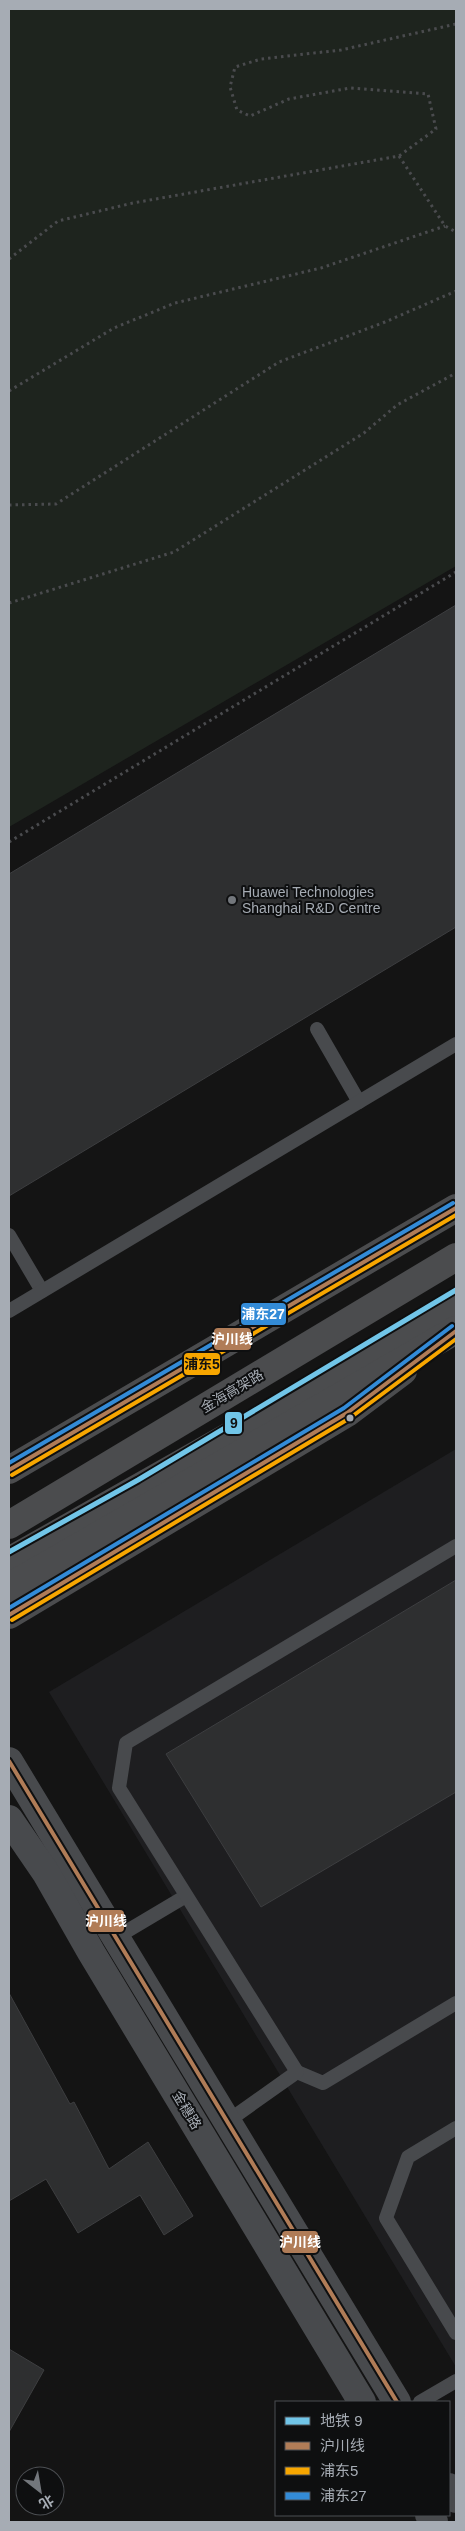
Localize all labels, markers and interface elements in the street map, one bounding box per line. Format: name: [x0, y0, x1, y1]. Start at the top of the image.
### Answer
place label: Huawei Technologies Shanghai R&D Centre: [242, 884, 381, 916]
marker: Huawei Technologies Shanghai R&D Centre: [226, 894, 238, 906]
line badge: 浦东27: [240, 1302, 287, 1326]
text: 浦东27: [241, 1306, 285, 1322]
line badge: 沪川线: [213, 1327, 252, 1351]
text: 沪川线: [211, 1331, 253, 1347]
line badge: 浦东5: [183, 1352, 221, 1376]
text: 浦东5: [184, 1356, 220, 1372]
street label: 金海高架路: [198, 1366, 266, 1416]
line badge: 9: [224, 1411, 243, 1435]
unlabelled marker: [345, 1413, 355, 1423]
text: 9: [230, 1415, 238, 1431]
line badge: 沪川线: [87, 1909, 125, 1933]
text: 沪川线: [85, 1913, 127, 1929]
street label: 金穗路: [169, 2088, 205, 2132]
line badge: 沪川线: [281, 2230, 319, 2254]
text: 沪川线: [279, 2234, 321, 2250]
legend: [275, 2401, 450, 2516]
text: 地铁 9: [320, 2412, 363, 2429]
text: 沪川线: [320, 2437, 365, 2454]
text: 浦东5: [320, 2462, 358, 2479]
north arrow: [15, 2466, 65, 2516]
text: 浦东27: [320, 2487, 367, 2504]
text: 北: [37, 2492, 57, 2513]

